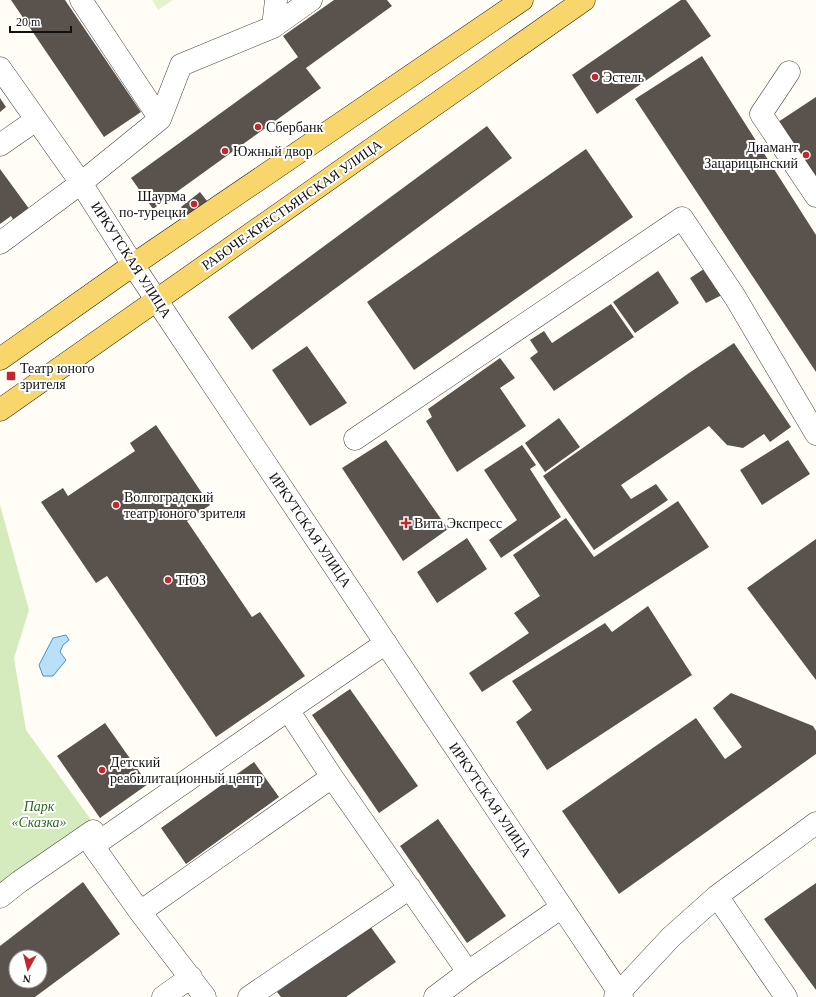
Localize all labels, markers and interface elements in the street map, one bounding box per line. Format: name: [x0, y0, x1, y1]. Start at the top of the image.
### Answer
scale bar: [10, 8, 71, 34]
text: 20 m: [16, 15, 41, 29]
place label: Эстель: [603, 70, 644, 85]
marker: Эстель: [590, 72, 600, 82]
place label: Сбербанк: [266, 120, 323, 135]
marker: Сбербанк: [253, 122, 263, 132]
street label: РАБОЧЕ-КРЕСТЬЯНСКАЯ УЛИЦА: [199, 136, 386, 273]
place label: Диамант Зацарицынский: [704, 140, 798, 171]
place label: Южный двор: [233, 144, 313, 159]
marker: Южный двор: [220, 146, 230, 156]
marker: Диамант Зацарицынский: [801, 150, 811, 160]
place label: Шаурма по-турецки: [119, 189, 187, 220]
street label: ИРКУТСКАЯ УЛИЦА: [88, 199, 175, 322]
marker: Шаурма по-турецки: [189, 199, 199, 209]
place label: Театр юного зрителя: [20, 361, 94, 392]
marker: Театр юного зрителя: [5, 370, 17, 382]
street label: ИРКУТСКАЯ УЛИЦА: [266, 470, 355, 591]
place label: Волгоградский театр юного зрителя: [124, 490, 246, 521]
marker: Волгоградский театр юного зрителя: [111, 500, 121, 510]
place label: Вита Экспресс: [414, 516, 502, 531]
marker: Вита Экспресс: [401, 518, 411, 528]
place label: ТЮЗ: [176, 573, 206, 588]
marker: ТЮЗ: [163, 575, 173, 585]
street label: ИРКУТСКАЯ УЛИЦА: [446, 740, 535, 861]
place label: Детский реабилитационный центр: [110, 755, 263, 786]
marker: Детский реабилитационный центр: [97, 765, 107, 775]
park label: Парк «Сказка»: [11, 799, 67, 830]
north arrow: [8, 949, 48, 989]
text: N: [22, 972, 31, 985]

